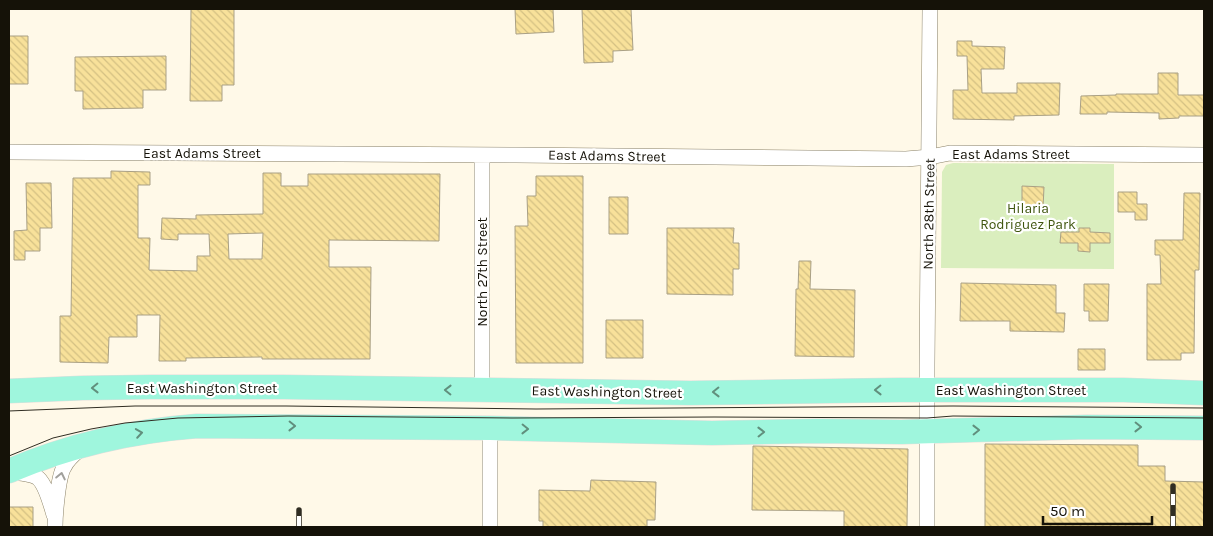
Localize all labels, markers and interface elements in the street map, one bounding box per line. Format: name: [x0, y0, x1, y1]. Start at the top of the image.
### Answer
street label: East Adams Street: [143, 145, 261, 162]
street label: East Adams Street: [548, 146, 666, 166]
street label: East Adams Street: [952, 146, 1070, 163]
street label: North 28th Street: [920, 158, 938, 270]
park label: Hilaria Rodriguez Park: [980, 200, 1076, 233]
street label: North 27th Street: [474, 217, 491, 327]
street label: East Washington Street: [127, 380, 277, 397]
street label: East Washington Street: [531, 382, 683, 402]
street label: East Washington Street: [936, 382, 1086, 399]
one-way arrow: [91, 383, 99, 393]
one-way arrow: [444, 385, 452, 395]
one-way arrow: [874, 385, 882, 395]
one-way arrow: [712, 387, 720, 397]
one-way arrow: [289, 421, 297, 431]
one-way arrow: [1135, 422, 1143, 433]
one-way arrow: [522, 424, 529, 434]
one-way arrow: [972, 425, 980, 435]
one-way arrow: [758, 427, 765, 437]
one-way arrow: [135, 428, 143, 438]
one-way arrow: [56, 471, 66, 480]
scale bar: [1043, 494, 1152, 526]
text: 50 m: [1050, 502, 1085, 520]

